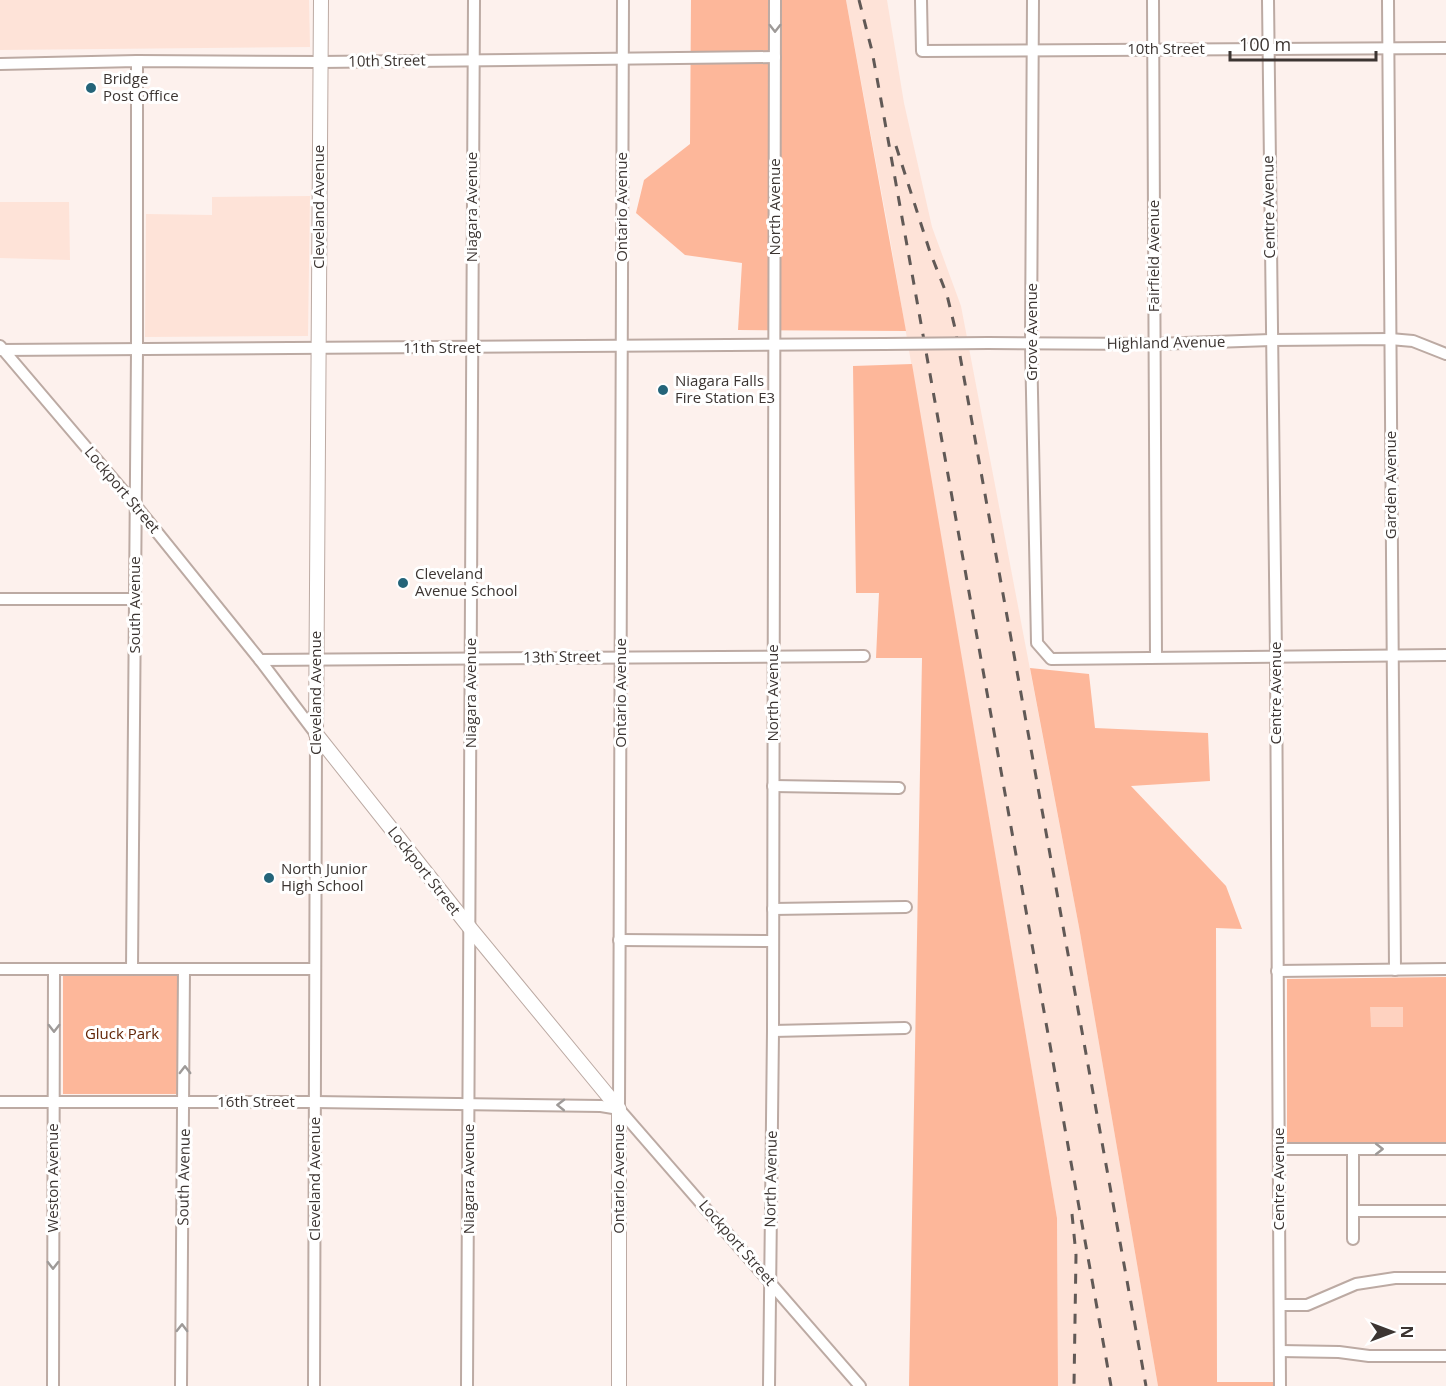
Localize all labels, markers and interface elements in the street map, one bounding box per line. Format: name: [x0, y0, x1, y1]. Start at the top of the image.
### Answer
one-way arrow: [769, 24, 781, 33]
scale bar: [1230, 24, 1376, 62]
text: 100 m: [1239, 32, 1291, 56]
street label: 10th Street: [1127, 38, 1205, 58]
street label: 10th Street: [348, 49, 426, 71]
place label: Bridge Post Office: [103, 68, 179, 105]
marker: Bridge Post Office: [84, 81, 98, 95]
street label: Cleveland Avenue: [308, 145, 328, 269]
street label: Niagara Avenue: [461, 152, 481, 262]
street label: Ontario Avenue: [611, 152, 631, 262]
street label: Centre Avenue: [1257, 155, 1279, 259]
street label: North Avenue: [764, 158, 784, 256]
street label: Fairfield Avenue: [1143, 200, 1163, 312]
street label: Grove Avenue: [1021, 283, 1041, 381]
street label: Highland Avenue: [1106, 331, 1226, 353]
street label: 11th Street: [403, 337, 481, 357]
place label: Niagara Falls Fire Station E3: [675, 370, 775, 407]
marker: Niagara Falls Fire Station E3: [656, 383, 670, 397]
street label: Garden Avenue: [1380, 431, 1400, 539]
street label: Lockport Street: [81, 442, 165, 537]
street label: South Avenue: [124, 556, 144, 654]
place label: Cleveland Avenue School: [415, 563, 518, 600]
marker: Cleveland Avenue School: [396, 576, 410, 590]
street label: Cleveland Avenue: [305, 631, 325, 755]
street label: Niagara Avenue: [460, 638, 480, 748]
street label: Ontario Avenue: [610, 638, 630, 748]
street label: Centre Avenue: [1265, 641, 1285, 745]
street label: North Avenue: [762, 644, 782, 742]
street label: 13th Street: [523, 645, 601, 667]
street label: Lockport Street: [384, 822, 466, 919]
place label: North Junior High School: [281, 858, 367, 895]
marker: North Junior High School: [262, 871, 276, 885]
one-way arrow: [48, 1023, 60, 1032]
park label: Gluck Park: [85, 1023, 159, 1043]
one-way arrow: [178, 1065, 191, 1074]
street label: 16th Street: [217, 1091, 295, 1111]
one-way arrow: [557, 1099, 566, 1112]
street label: Cleveland Avenue: [304, 1117, 324, 1241]
street label: Weston Avenue: [42, 1123, 62, 1233]
street label: Niagara Avenue: [458, 1124, 478, 1234]
street label: Ontario Avenue: [608, 1124, 628, 1234]
street label: Centre Avenue: [1268, 1127, 1288, 1231]
street label: South Avenue: [172, 1128, 194, 1226]
street label: North Avenue: [759, 1130, 781, 1228]
one-way arrow: [1375, 1143, 1384, 1155]
street label: Lockport Street: [695, 1195, 781, 1289]
one-way arrow: [47, 1260, 59, 1269]
north arrow: [1362, 1302, 1422, 1362]
one-way arrow: [176, 1323, 188, 1332]
text: N: [1396, 1325, 1418, 1339]

